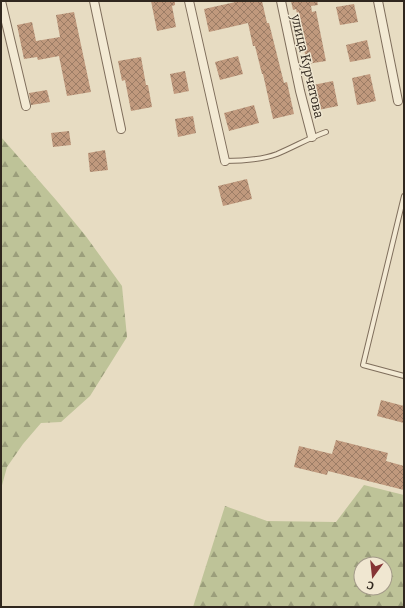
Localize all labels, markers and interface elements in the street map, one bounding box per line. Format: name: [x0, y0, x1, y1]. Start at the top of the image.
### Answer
street label: улица Курчатова: [288, 12, 327, 120]
north arrow: [353, 556, 393, 596]
text: С: [365, 578, 376, 592]

